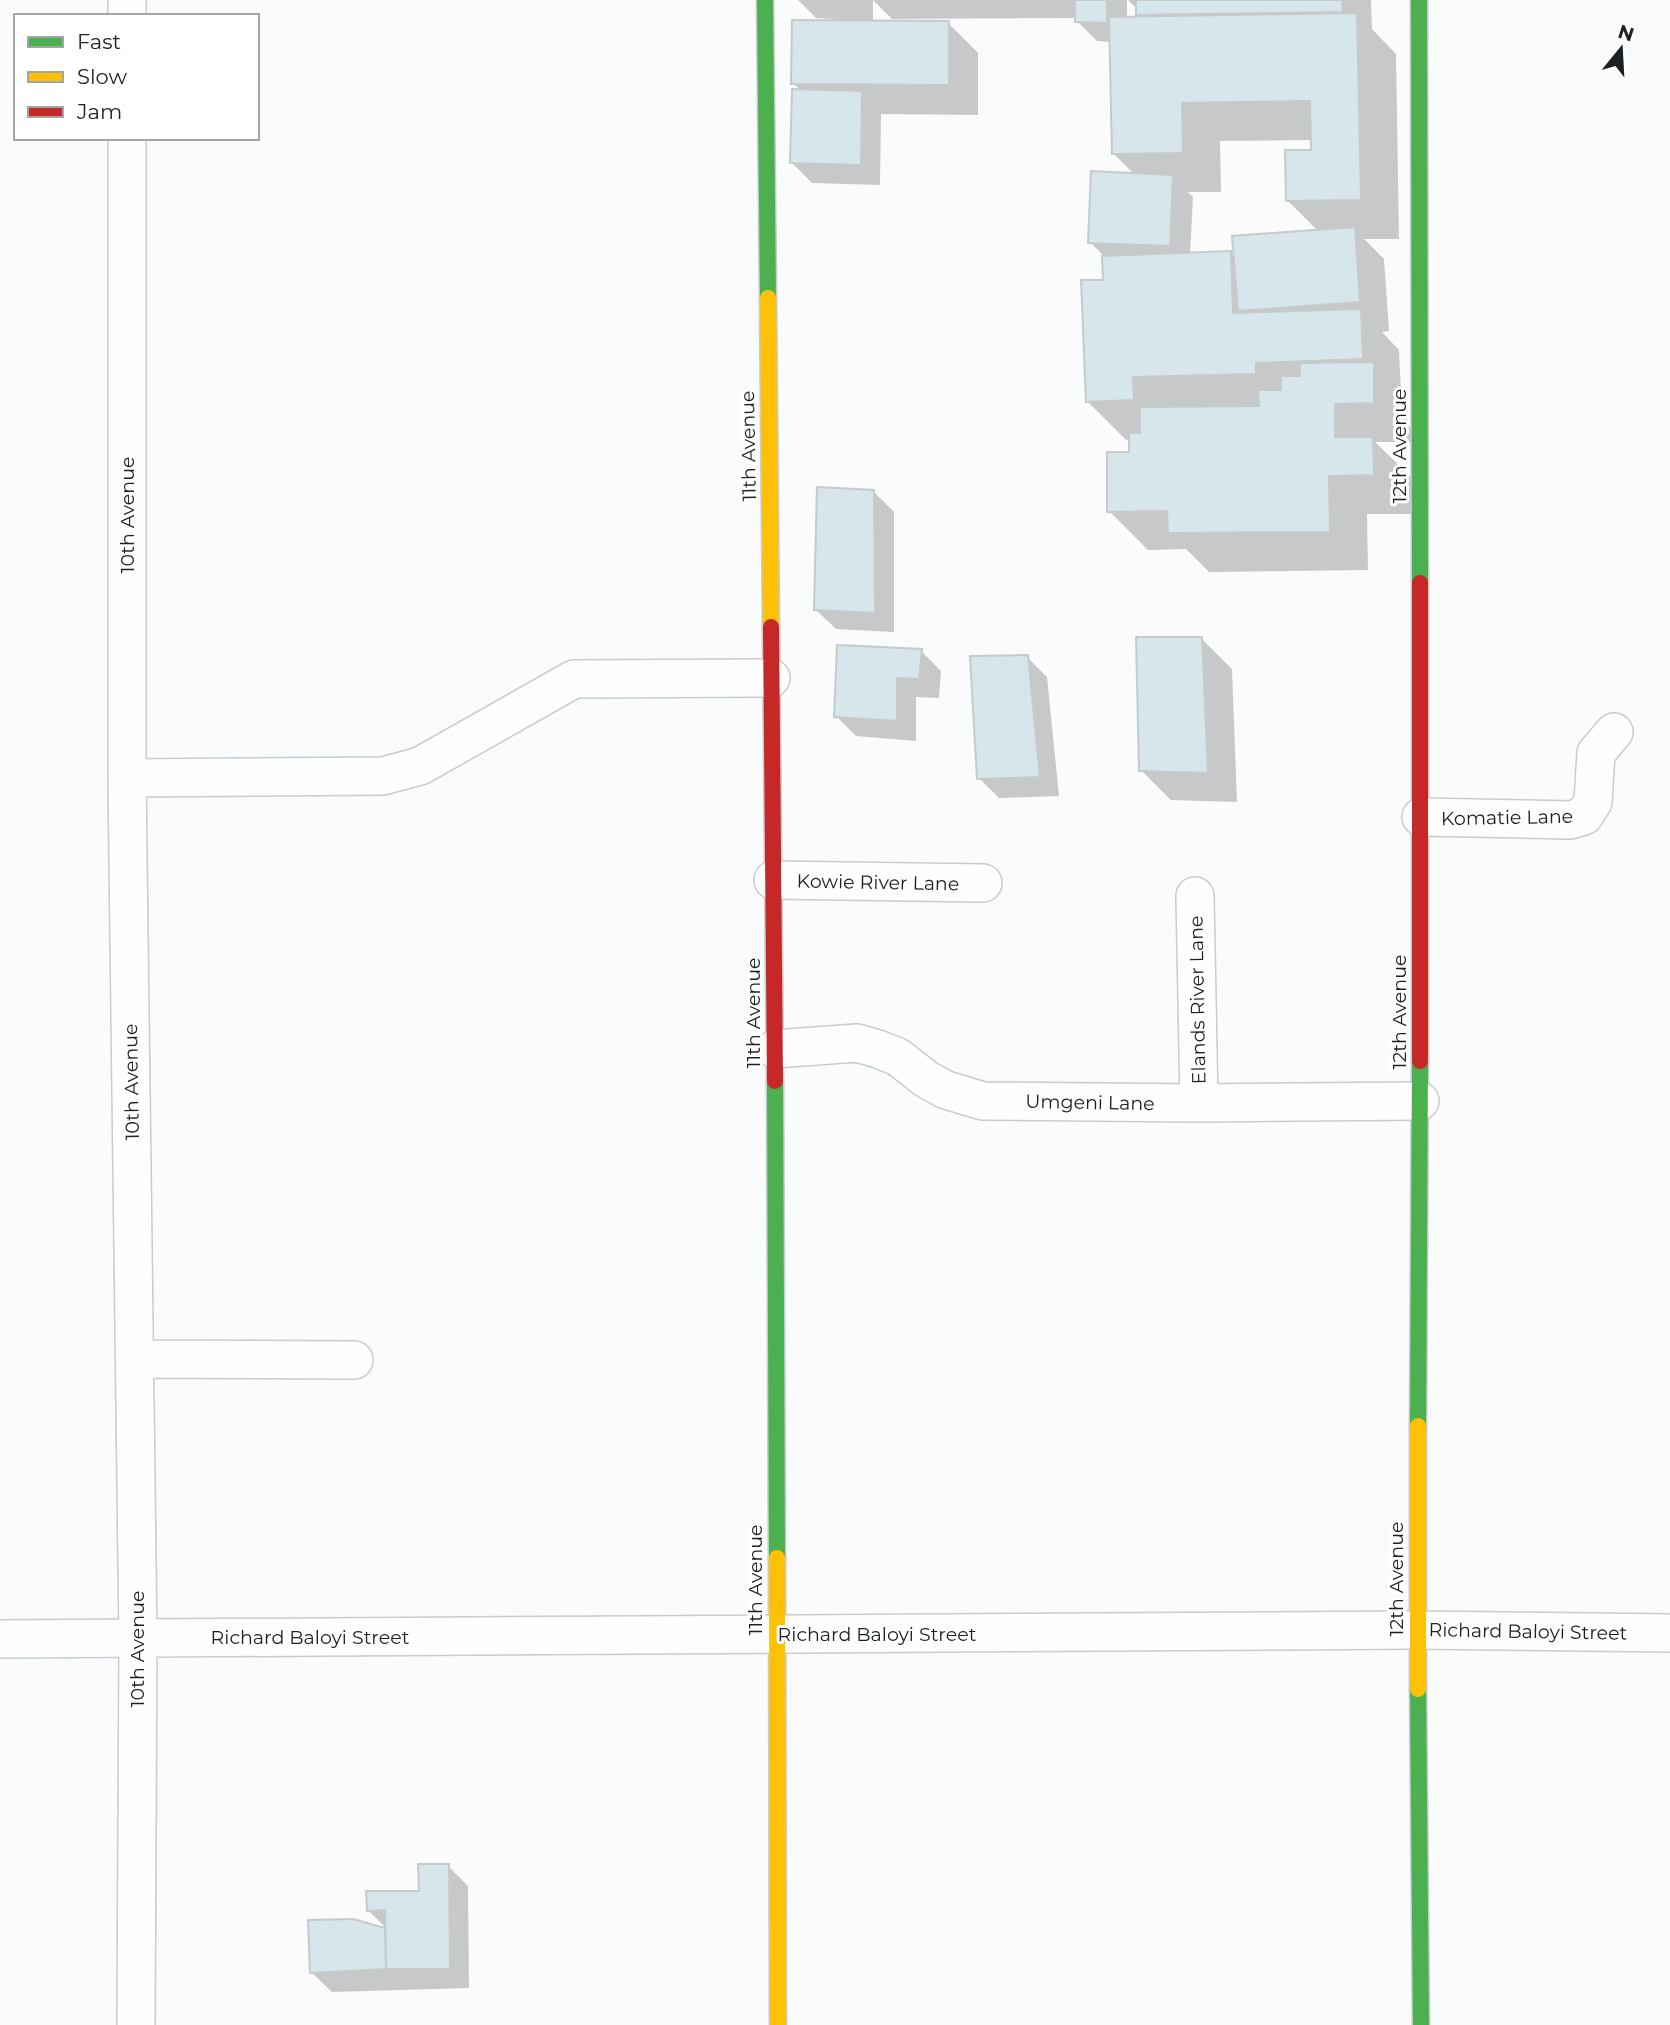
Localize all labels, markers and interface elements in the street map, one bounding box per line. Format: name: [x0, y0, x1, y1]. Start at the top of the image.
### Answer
legend: [14, 14, 259, 140]
north arrow: [1586, 14, 1656, 84]
text: N: [1615, 20, 1637, 47]
text: Fast: [77, 29, 121, 54]
text: Slow: [77, 64, 127, 89]
text: Jam: [76, 99, 122, 124]
street label: 12th Avenue: [1388, 389, 1411, 503]
street label: 11th Avenue: [736, 390, 761, 502]
street label: 10th Avenue: [116, 457, 139, 573]
street label: Komatie Lane: [1441, 805, 1573, 830]
street label: Kowie River Lane: [796, 870, 959, 895]
street label: Elands River Lane: [1185, 915, 1210, 1085]
street label: 12th Avenue: [1388, 955, 1411, 1069]
street label: 11th Avenue: [742, 958, 765, 1068]
street label: 10th Avenue: [119, 1023, 144, 1141]
street label: Umgeni Lane: [1025, 1090, 1155, 1115]
street label: 12th Avenue: [1385, 1522, 1408, 1636]
street label: 11th Avenue: [744, 1525, 767, 1635]
street label: 10th Avenue: [126, 1591, 149, 1707]
street label: Richard Baloyi Street: [1428, 1618, 1628, 1645]
street label: Richard Baloyi Street: [778, 1623, 977, 1646]
street label: Richard Baloyi Street: [211, 1626, 410, 1649]

